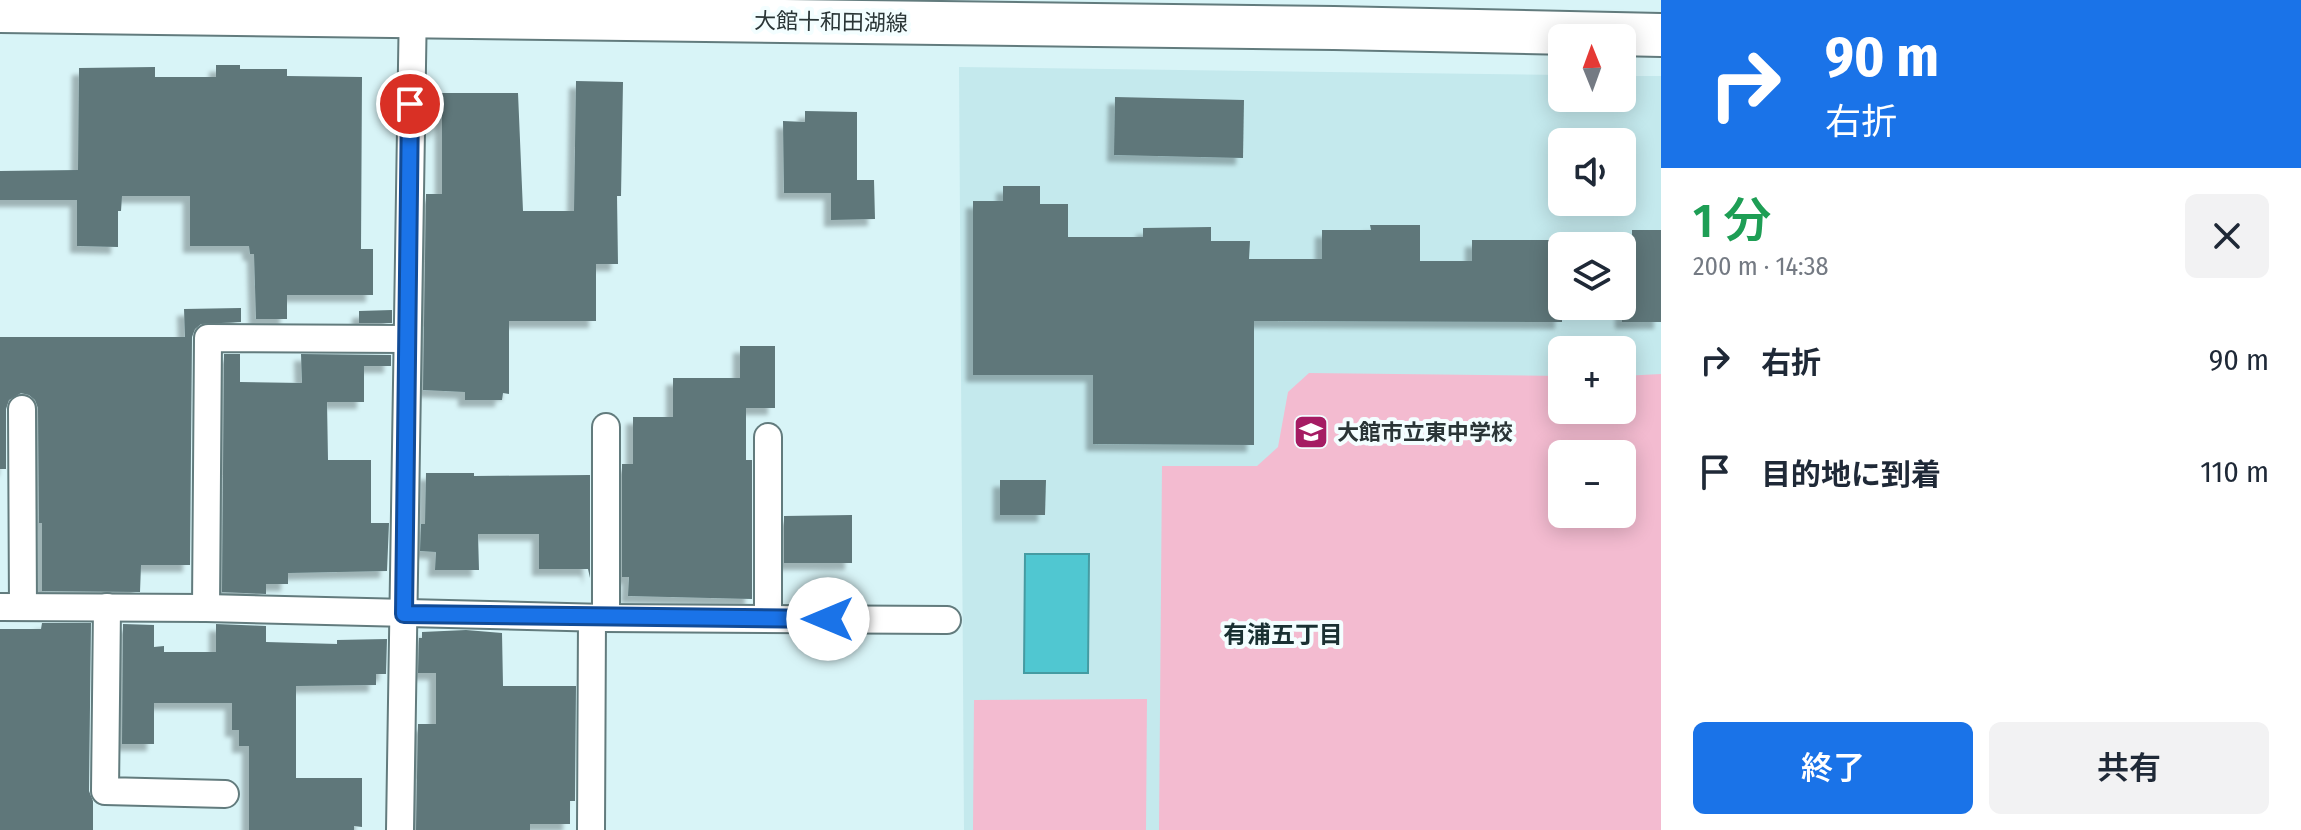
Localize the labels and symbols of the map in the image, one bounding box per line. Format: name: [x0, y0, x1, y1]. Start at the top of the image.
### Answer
street label: 大館十和田湖線: [754, 7, 908, 37]
north arrow: [1548, 24, 1636, 112]
pin: [376, 70, 444, 138]
school or university icon: 大館市立東中学校: [1292, 413, 1330, 451]
place label: 大館市立東中学校: [1337, 419, 1513, 446]
position arrow: [786, 577, 870, 661]
district label: 有浦五丁目: [1223, 621, 1343, 649]

